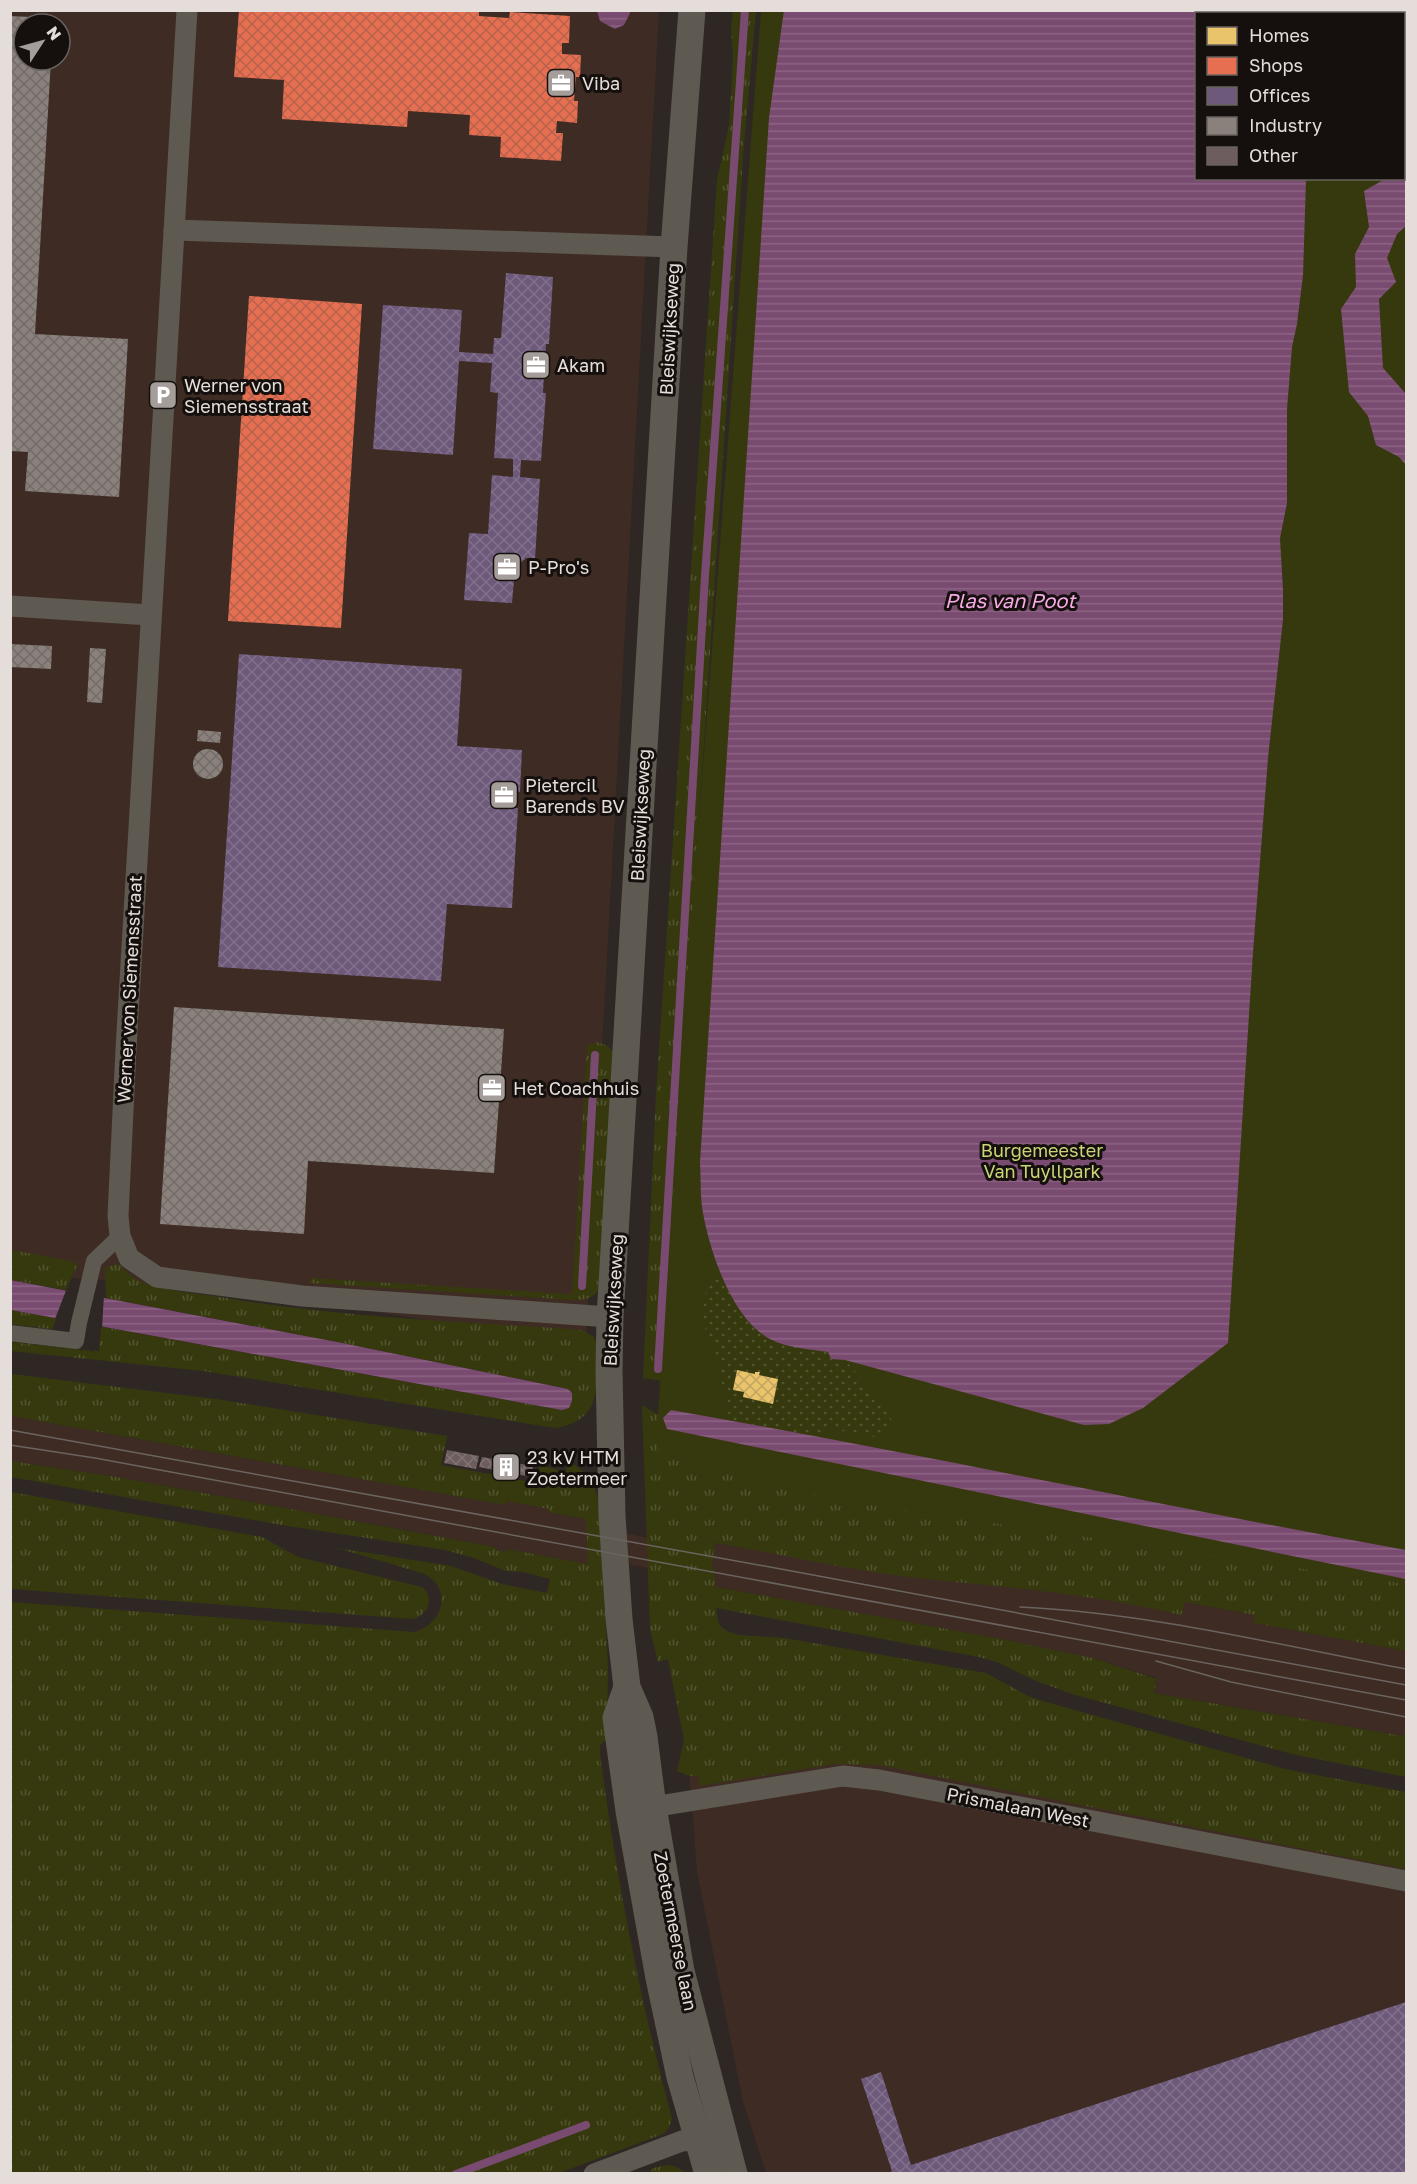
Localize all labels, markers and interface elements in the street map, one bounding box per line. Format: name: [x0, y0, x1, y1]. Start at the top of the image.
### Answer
north arrow: [12, 12, 72, 72]
legend: [1195, 12, 1405, 180]
text: N: [42, 22, 66, 44]
text: Homes: [1249, 24, 1309, 46]
text: Shops: [1249, 54, 1303, 76]
office icon: Viba: [545, 67, 577, 99]
place label: Viba: [582, 72, 620, 94]
text: Offices: [1249, 84, 1310, 106]
text: Industry: [1249, 114, 1322, 136]
text: Other: [1249, 144, 1298, 166]
street label: Bleiswijkseweg: [655, 262, 683, 396]
office icon: Akam: [520, 349, 552, 381]
place label: Akam: [557, 354, 605, 376]
place label: Werner von Siemensstraat: [184, 374, 309, 417]
parking icon: Werner von Siemensstraat: [147, 379, 179, 411]
office icon: P-Pro's: [491, 551, 523, 583]
place label: P-Pro's: [528, 556, 589, 578]
water label: Plas van Poot: [945, 588, 1077, 612]
street label: Bleiswijkseweg: [626, 748, 654, 882]
place label: Pietercil Barends BV: [525, 774, 624, 817]
office icon: Pietercil Barends BV: [488, 779, 520, 811]
street label: Werner von Siemensstraat: [112, 875, 146, 1103]
office icon: Het Coachhuis: [476, 1072, 508, 1104]
place label: Het Coachhuis: [513, 1077, 639, 1099]
park label: Burgemeester Van Tuyllpark: [981, 1139, 1103, 1182]
street label: Bleiswijkseweg: [599, 1233, 627, 1367]
place label: 23 kV HTM Zoetermeer: [527, 1446, 627, 1489]
building icon: 23 kV HTM Zoetermeer: [490, 1451, 522, 1483]
street label: Prismalaan West: [945, 1782, 1091, 1832]
street label: Zoetermeerse laan: [650, 1849, 702, 2013]

